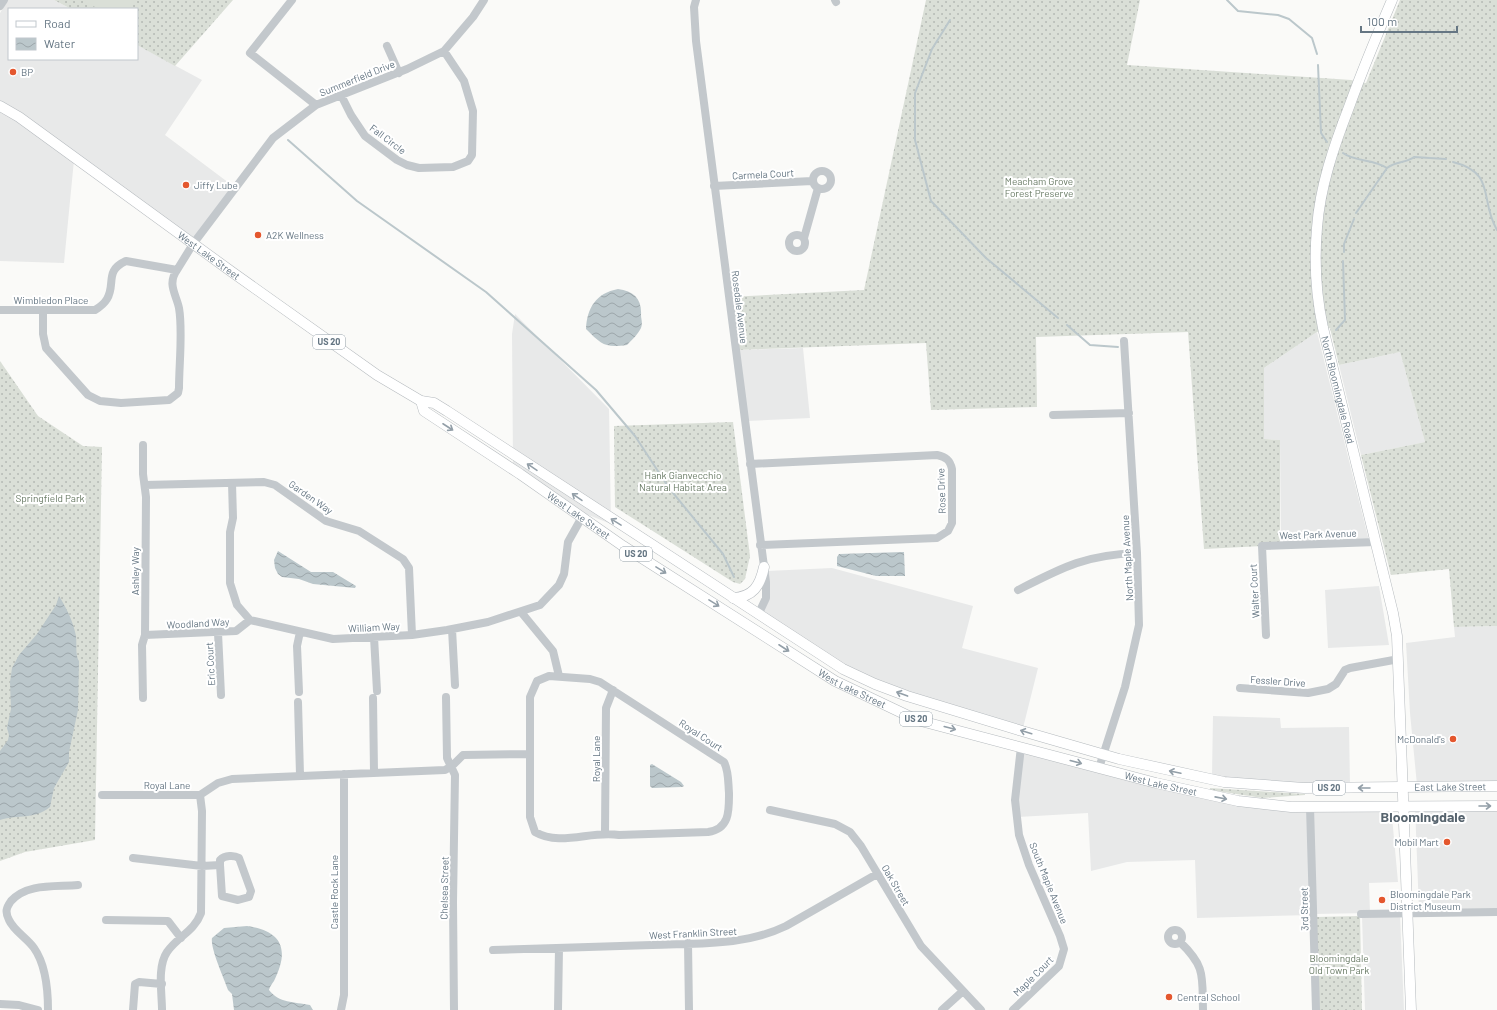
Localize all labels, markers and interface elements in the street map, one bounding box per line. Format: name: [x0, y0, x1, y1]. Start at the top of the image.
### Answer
legend: [8, 8, 138, 60]
scale bar: [1361, 8, 1457, 34]
text: 100 m: [1367, 14, 1397, 28]
text: Road: [44, 16, 71, 30]
text: Water: [44, 36, 76, 50]
street label: Summerfield Drive: [318, 57, 396, 99]
place label: BP: [21, 66, 33, 78]
marker: BP: [8, 67, 18, 77]
street label: Fall Circle: [368, 122, 408, 156]
street label: Carmela Court: [732, 166, 795, 182]
park label: Meacham Grove Forest Preserve: [1005, 175, 1073, 199]
place label: Jiffy Lube: [194, 179, 238, 191]
marker: Jiffy Lube: [181, 180, 191, 190]
street label: West Lake Street: [175, 229, 243, 282]
place label: A2K Wellness: [266, 229, 324, 241]
marker: A2K Wellness: [253, 230, 263, 240]
street label: Rosedale Avenue: [730, 270, 750, 344]
street label: Wimbledon Place: [14, 294, 88, 306]
road number: US 20: [313, 335, 345, 349]
street label: North Bloomingdale Road: [1319, 335, 1357, 445]
one-way arrow: [442, 423, 453, 431]
one-way arrow: [526, 462, 538, 470]
street label: Rose Drive: [934, 468, 948, 514]
park label: Hank Gianvecchio Natural Habitat Area: [639, 469, 727, 493]
street label: Garden Way: [287, 477, 336, 517]
street label: West Lake Street: [545, 489, 613, 542]
park label: Springfield Park: [15, 492, 85, 504]
one-way arrow: [572, 493, 583, 501]
street label: North Maple Avenue: [1119, 515, 1135, 601]
one-way arrow: [610, 518, 622, 526]
street label: West Park Avenue: [1279, 527, 1357, 541]
street label: Ashley Way: [129, 546, 141, 595]
road number: US 20: [620, 547, 652, 561]
street label: Walter Court: [1247, 563, 1261, 619]
one-way arrow: [655, 566, 667, 574]
one-way arrow: [708, 599, 719, 607]
street label: Woodland Way: [166, 615, 230, 631]
street label: William Way: [348, 620, 401, 634]
street label: Eric Court: [203, 641, 217, 686]
one-way arrow: [778, 644, 790, 652]
street label: West Lake Street: [816, 666, 888, 711]
street label: Fessler Drive: [1250, 673, 1306, 689]
one-way arrow: [896, 689, 908, 697]
road number: US 20: [900, 712, 932, 726]
street label: Royal Court: [677, 716, 725, 754]
one-way arrow: [943, 725, 956, 732]
one-way arrow: [1020, 728, 1033, 735]
place label: McDonald's: [1397, 733, 1445, 745]
marker: McDonald's: [1448, 734, 1458, 744]
street label: Royal Lane: [590, 736, 602, 782]
one-way arrow: [1069, 759, 1082, 766]
one-way arrow: [1169, 767, 1182, 775]
street label: West Lake Street: [1123, 769, 1199, 798]
street label: Royal Lane: [144, 779, 190, 791]
street label: East Lake Street: [1414, 780, 1487, 793]
road number: US 20: [1313, 781, 1345, 795]
one-way arrow: [1358, 784, 1371, 792]
one-way arrow: [1214, 795, 1227, 803]
one-way arrow: [1478, 802, 1491, 810]
district label: Bloomingdale: [1381, 808, 1466, 825]
place label: Mobil Mart: [1394, 836, 1439, 848]
marker: Mobil Mart: [1442, 837, 1452, 847]
street label: South Maple Avenue: [1027, 840, 1071, 926]
street label: Castle Rock Lane: [328, 855, 340, 929]
street label: Chelsea Street: [437, 856, 451, 920]
street label: Oak Street: [879, 862, 913, 908]
street label: 3rd Street: [1298, 887, 1310, 931]
place label: Bloomingdale Park District Museum: [1390, 888, 1471, 912]
marker: Bloomingdale Park District Museum: [1377, 895, 1387, 905]
street label: West Franklin Street: [649, 925, 738, 941]
park label: Bloomingdale Old Town Park: [1309, 952, 1369, 976]
street label: Maple Court: [1010, 953, 1056, 999]
place label: Central School: [1177, 991, 1240, 1003]
marker: Central School: [1164, 992, 1174, 1002]

